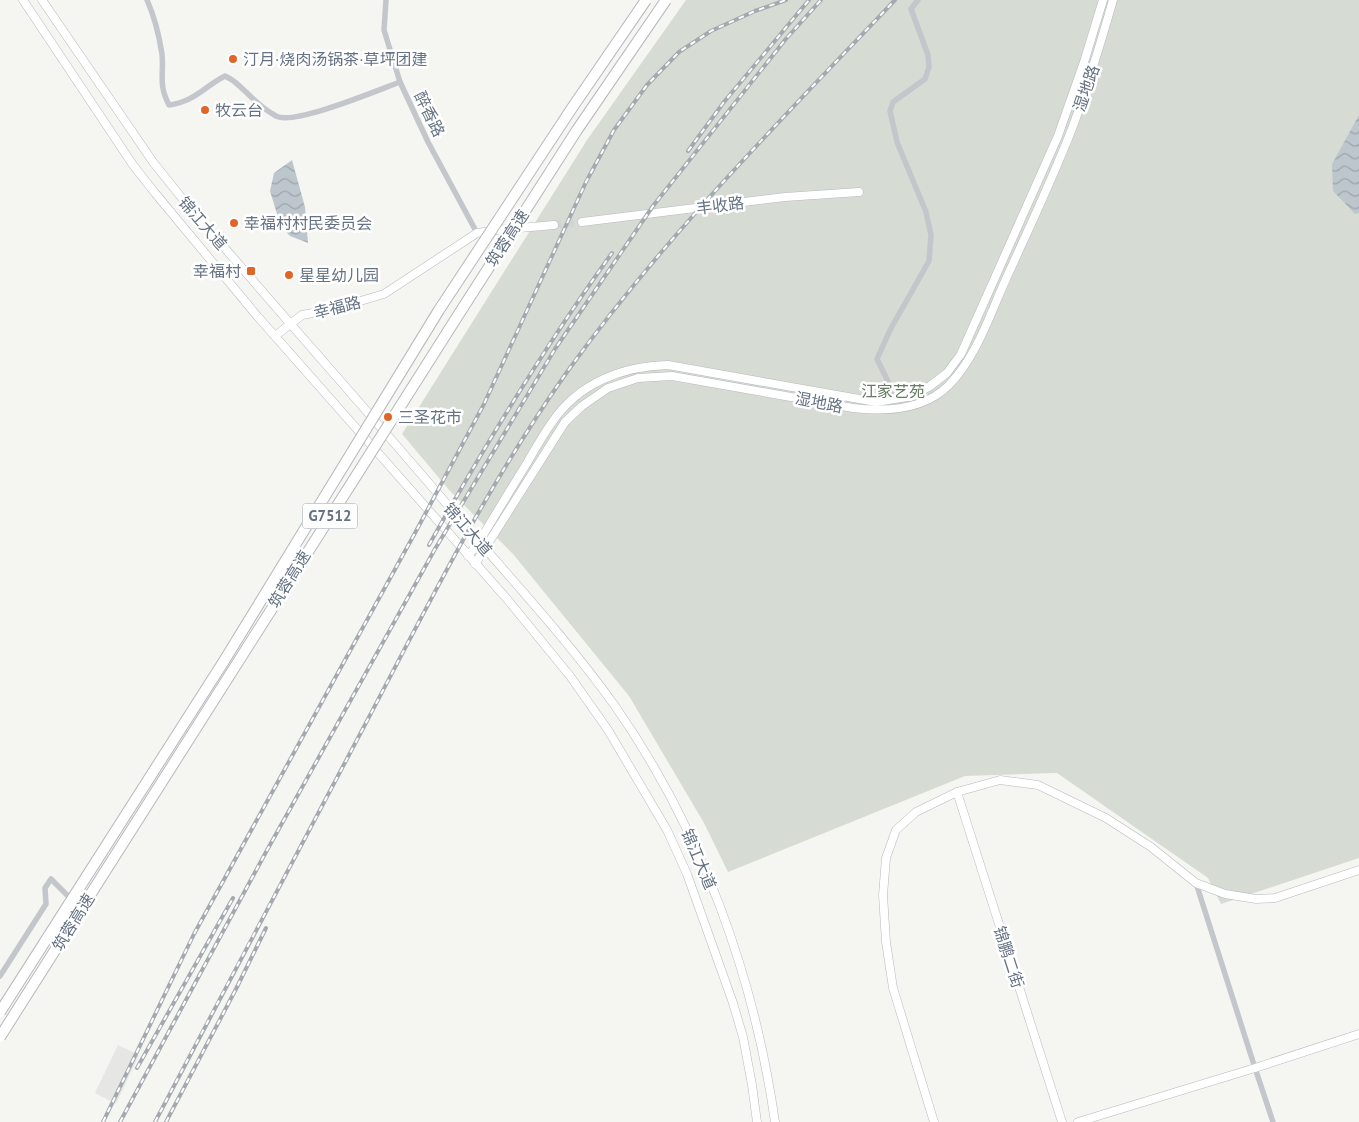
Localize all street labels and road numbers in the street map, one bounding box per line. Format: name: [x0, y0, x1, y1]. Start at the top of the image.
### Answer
street label: 湿地路: [1069, 62, 1103, 114]
street label: 醉香路: [410, 88, 450, 140]
street label: 锦江大道: [174, 192, 232, 254]
street label: 丰收路: [695, 192, 745, 218]
street label: 筑蓉高速: [481, 206, 533, 270]
street label: 幸福路: [311, 291, 363, 323]
street label: 湿地路: [794, 388, 844, 416]
street label: 锦江大道: [439, 498, 497, 560]
road number: G7512: [302, 504, 358, 528]
street label: 筑蓉高速: [264, 547, 314, 611]
street label: 锦江大道: [677, 826, 721, 892]
street label: 筑蓉高速: [48, 890, 98, 954]
street label: 锦鹏二街: [990, 923, 1028, 991]

